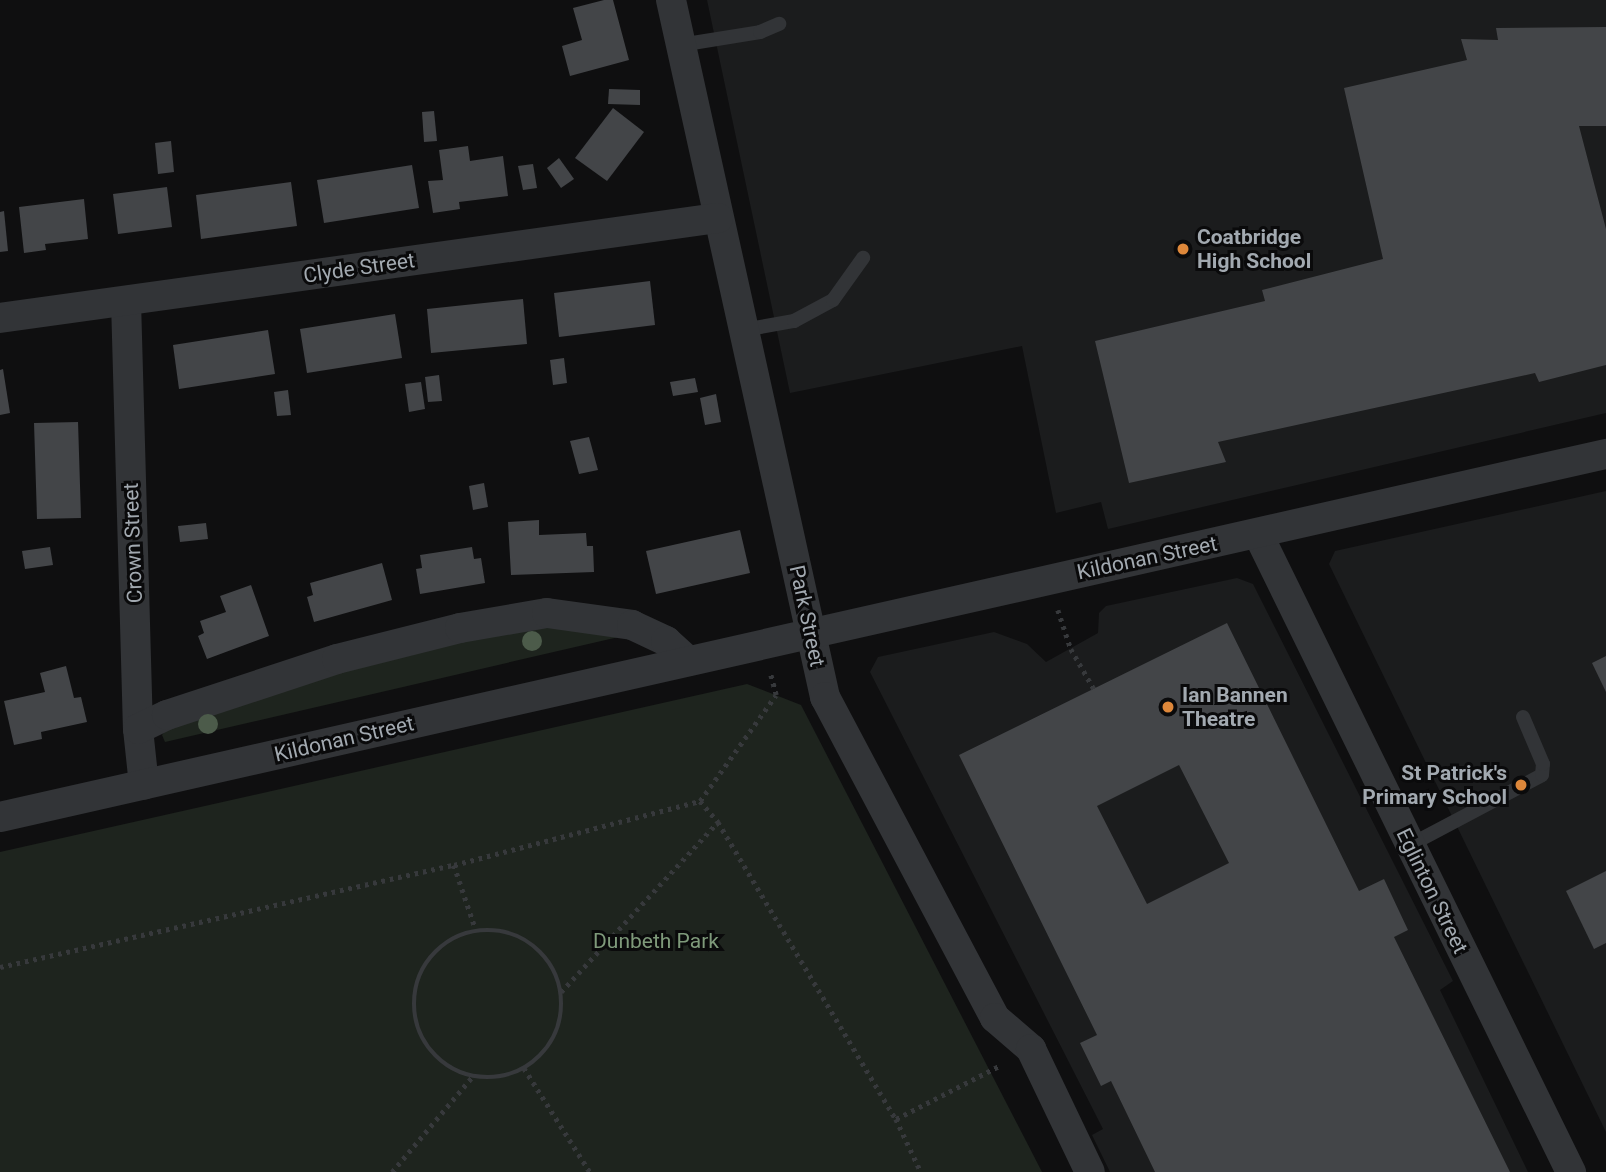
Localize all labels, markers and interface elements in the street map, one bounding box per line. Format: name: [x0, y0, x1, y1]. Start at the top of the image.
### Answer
place label: Coatbridge High School: [1197, 224, 1311, 274]
marker: Coatbridge High School: [1175, 241, 1191, 257]
street label: Clyde Street: [302, 248, 416, 288]
street label: Crown Street: [118, 482, 148, 604]
street label: Kildonan Street: [1075, 531, 1219, 585]
street label: Park Street: [784, 563, 830, 669]
place label: Ian Bannen Theatre: [1182, 682, 1288, 732]
marker: Ian Bannen Theatre: [1160, 699, 1176, 715]
street label: Kildonan Street: [272, 711, 416, 767]
place label: St Patrick's Primary School: [1362, 760, 1507, 810]
marker: St Patrick's Primary School: [1513, 777, 1529, 793]
street label: Eglinton Street: [1391, 824, 1473, 958]
park label: Dunbeth Park: [593, 928, 719, 954]

